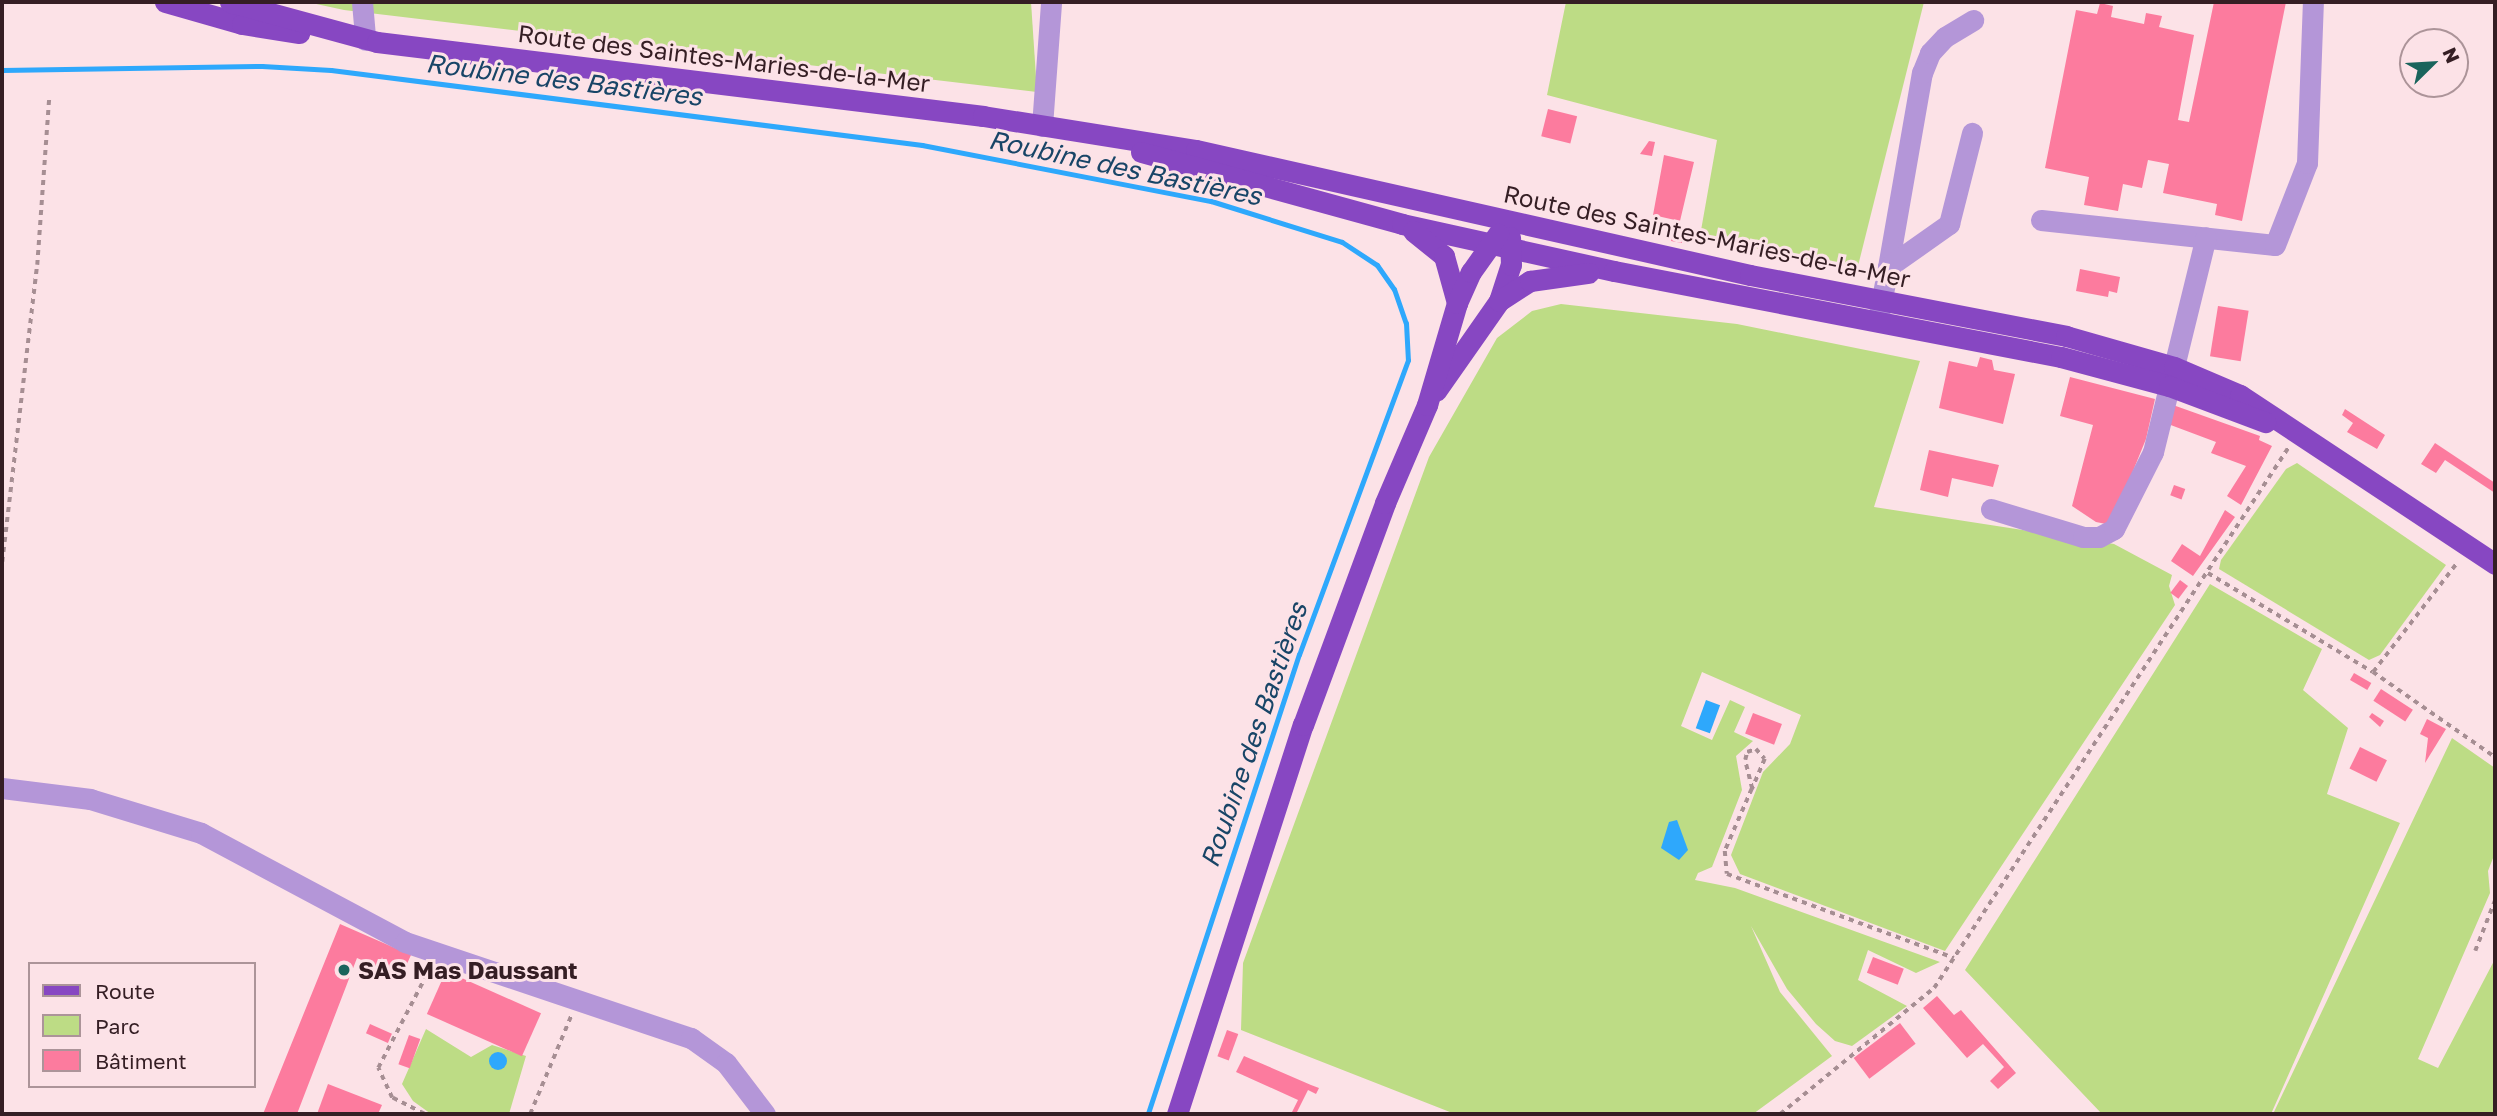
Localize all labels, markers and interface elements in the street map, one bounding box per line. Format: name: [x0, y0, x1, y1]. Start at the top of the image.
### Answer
street label: Route des Saintes-Maries-de-la-Mer: [516, 18, 932, 98]
north arrow: [2399, 28, 2469, 98]
text: N: [2438, 44, 2465, 66]
water label: Roubine des Bastières: [424, 48, 704, 112]
water label: Roubine des Bastières: [986, 124, 1264, 212]
street label: Route des Saintes-Maries-de-la-Mer: [1501, 179, 1913, 293]
water label: Roubine des Bastières: [1194, 599, 1314, 871]
place label: SAS Mas Daussant: [358, 956, 578, 984]
legend: [28, 962, 256, 1088]
marker: SAS Mas Daussant: [336, 962, 352, 978]
text: Route: [95, 978, 155, 1004]
text: Parc: [95, 1013, 140, 1039]
text: Bâtiment: [95, 1048, 187, 1074]

